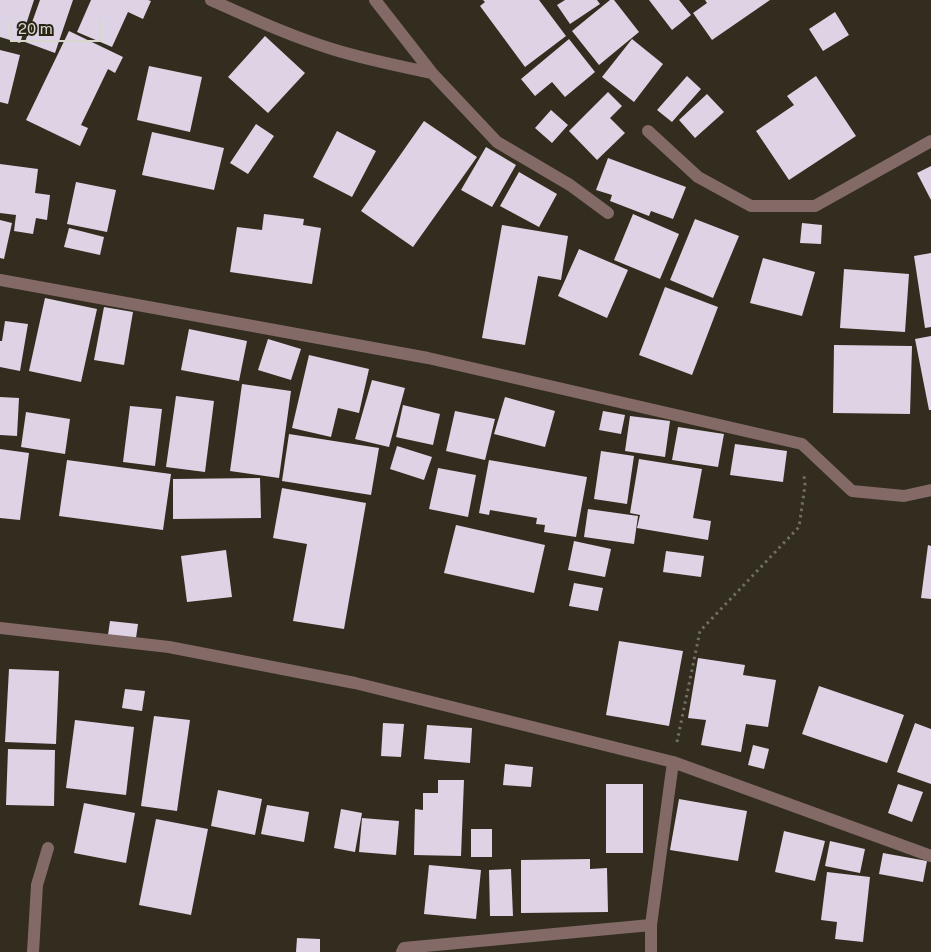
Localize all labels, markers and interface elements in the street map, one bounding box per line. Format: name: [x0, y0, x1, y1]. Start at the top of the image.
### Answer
scale bar: [12, 10, 104, 42]
text: 20 m: [18, 20, 53, 37]

